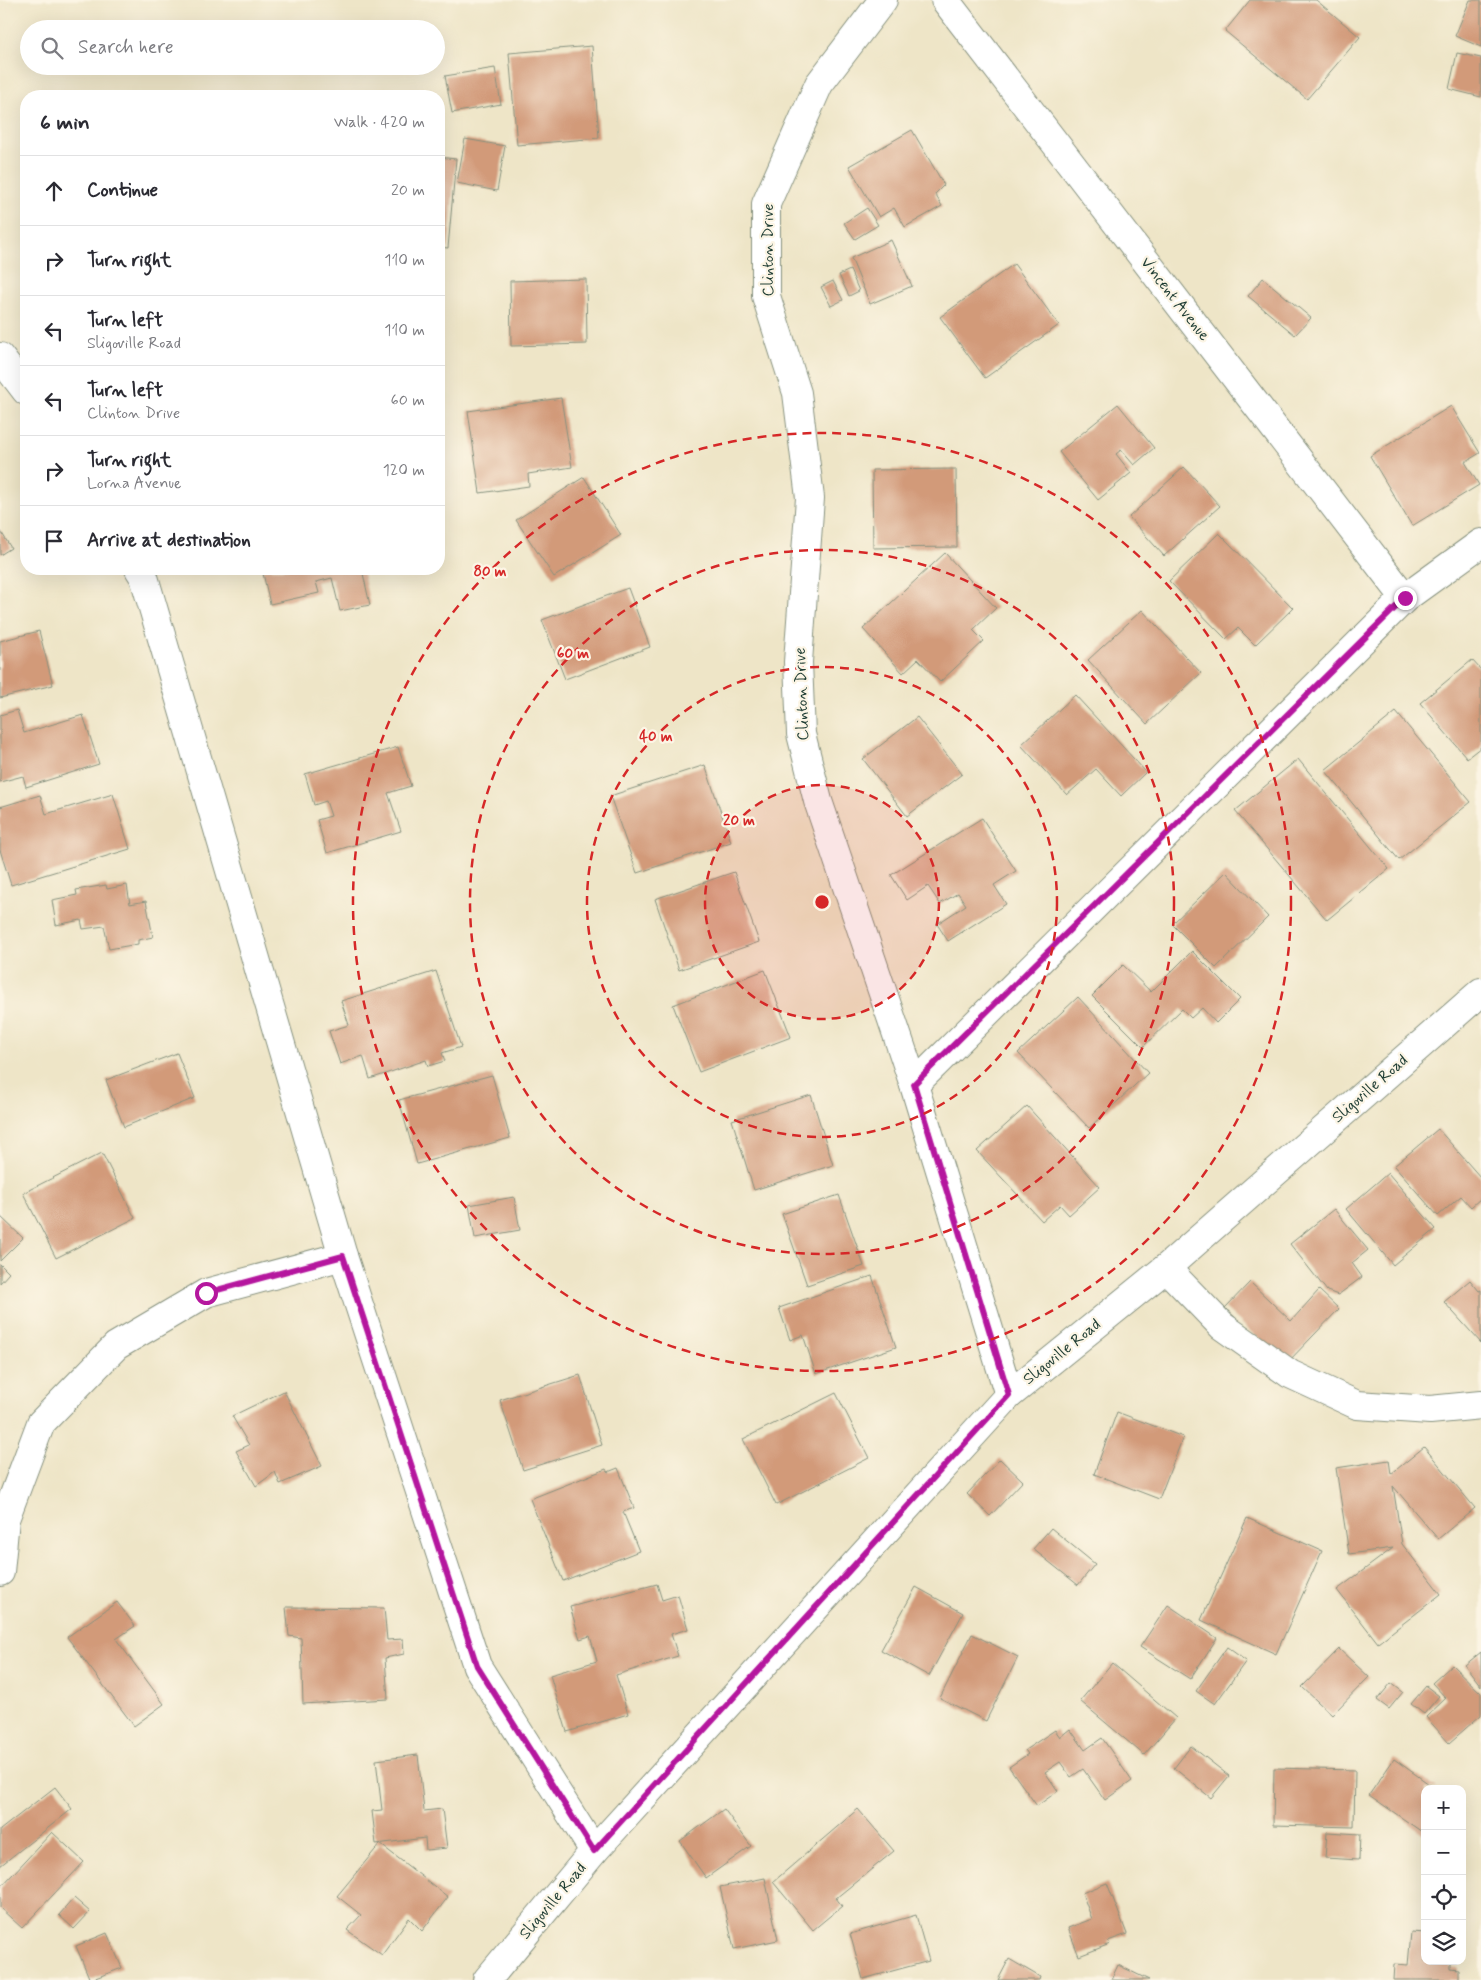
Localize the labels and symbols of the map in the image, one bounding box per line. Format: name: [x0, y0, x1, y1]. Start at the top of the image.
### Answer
street label: Clinton Drive: [758, 203, 779, 297]
street label: Vincent Avenue: [1136, 253, 1215, 346]
text: 80 m: [473, 562, 507, 582]
route end: [1394, 587, 1417, 610]
text: 60 m: [557, 644, 589, 664]
street label: Clinton Drive: [790, 647, 814, 741]
text: 40 m: [639, 727, 673, 747]
text: 20 m: [723, 811, 755, 831]
centre of rings: [813, 893, 831, 911]
street label: Sligoville Road: [1328, 1050, 1412, 1128]
route start: [195, 1282, 218, 1305]
street label: Sligoville Road: [1019, 1314, 1105, 1390]
street label: Sligoville Road: [515, 1858, 591, 1944]

